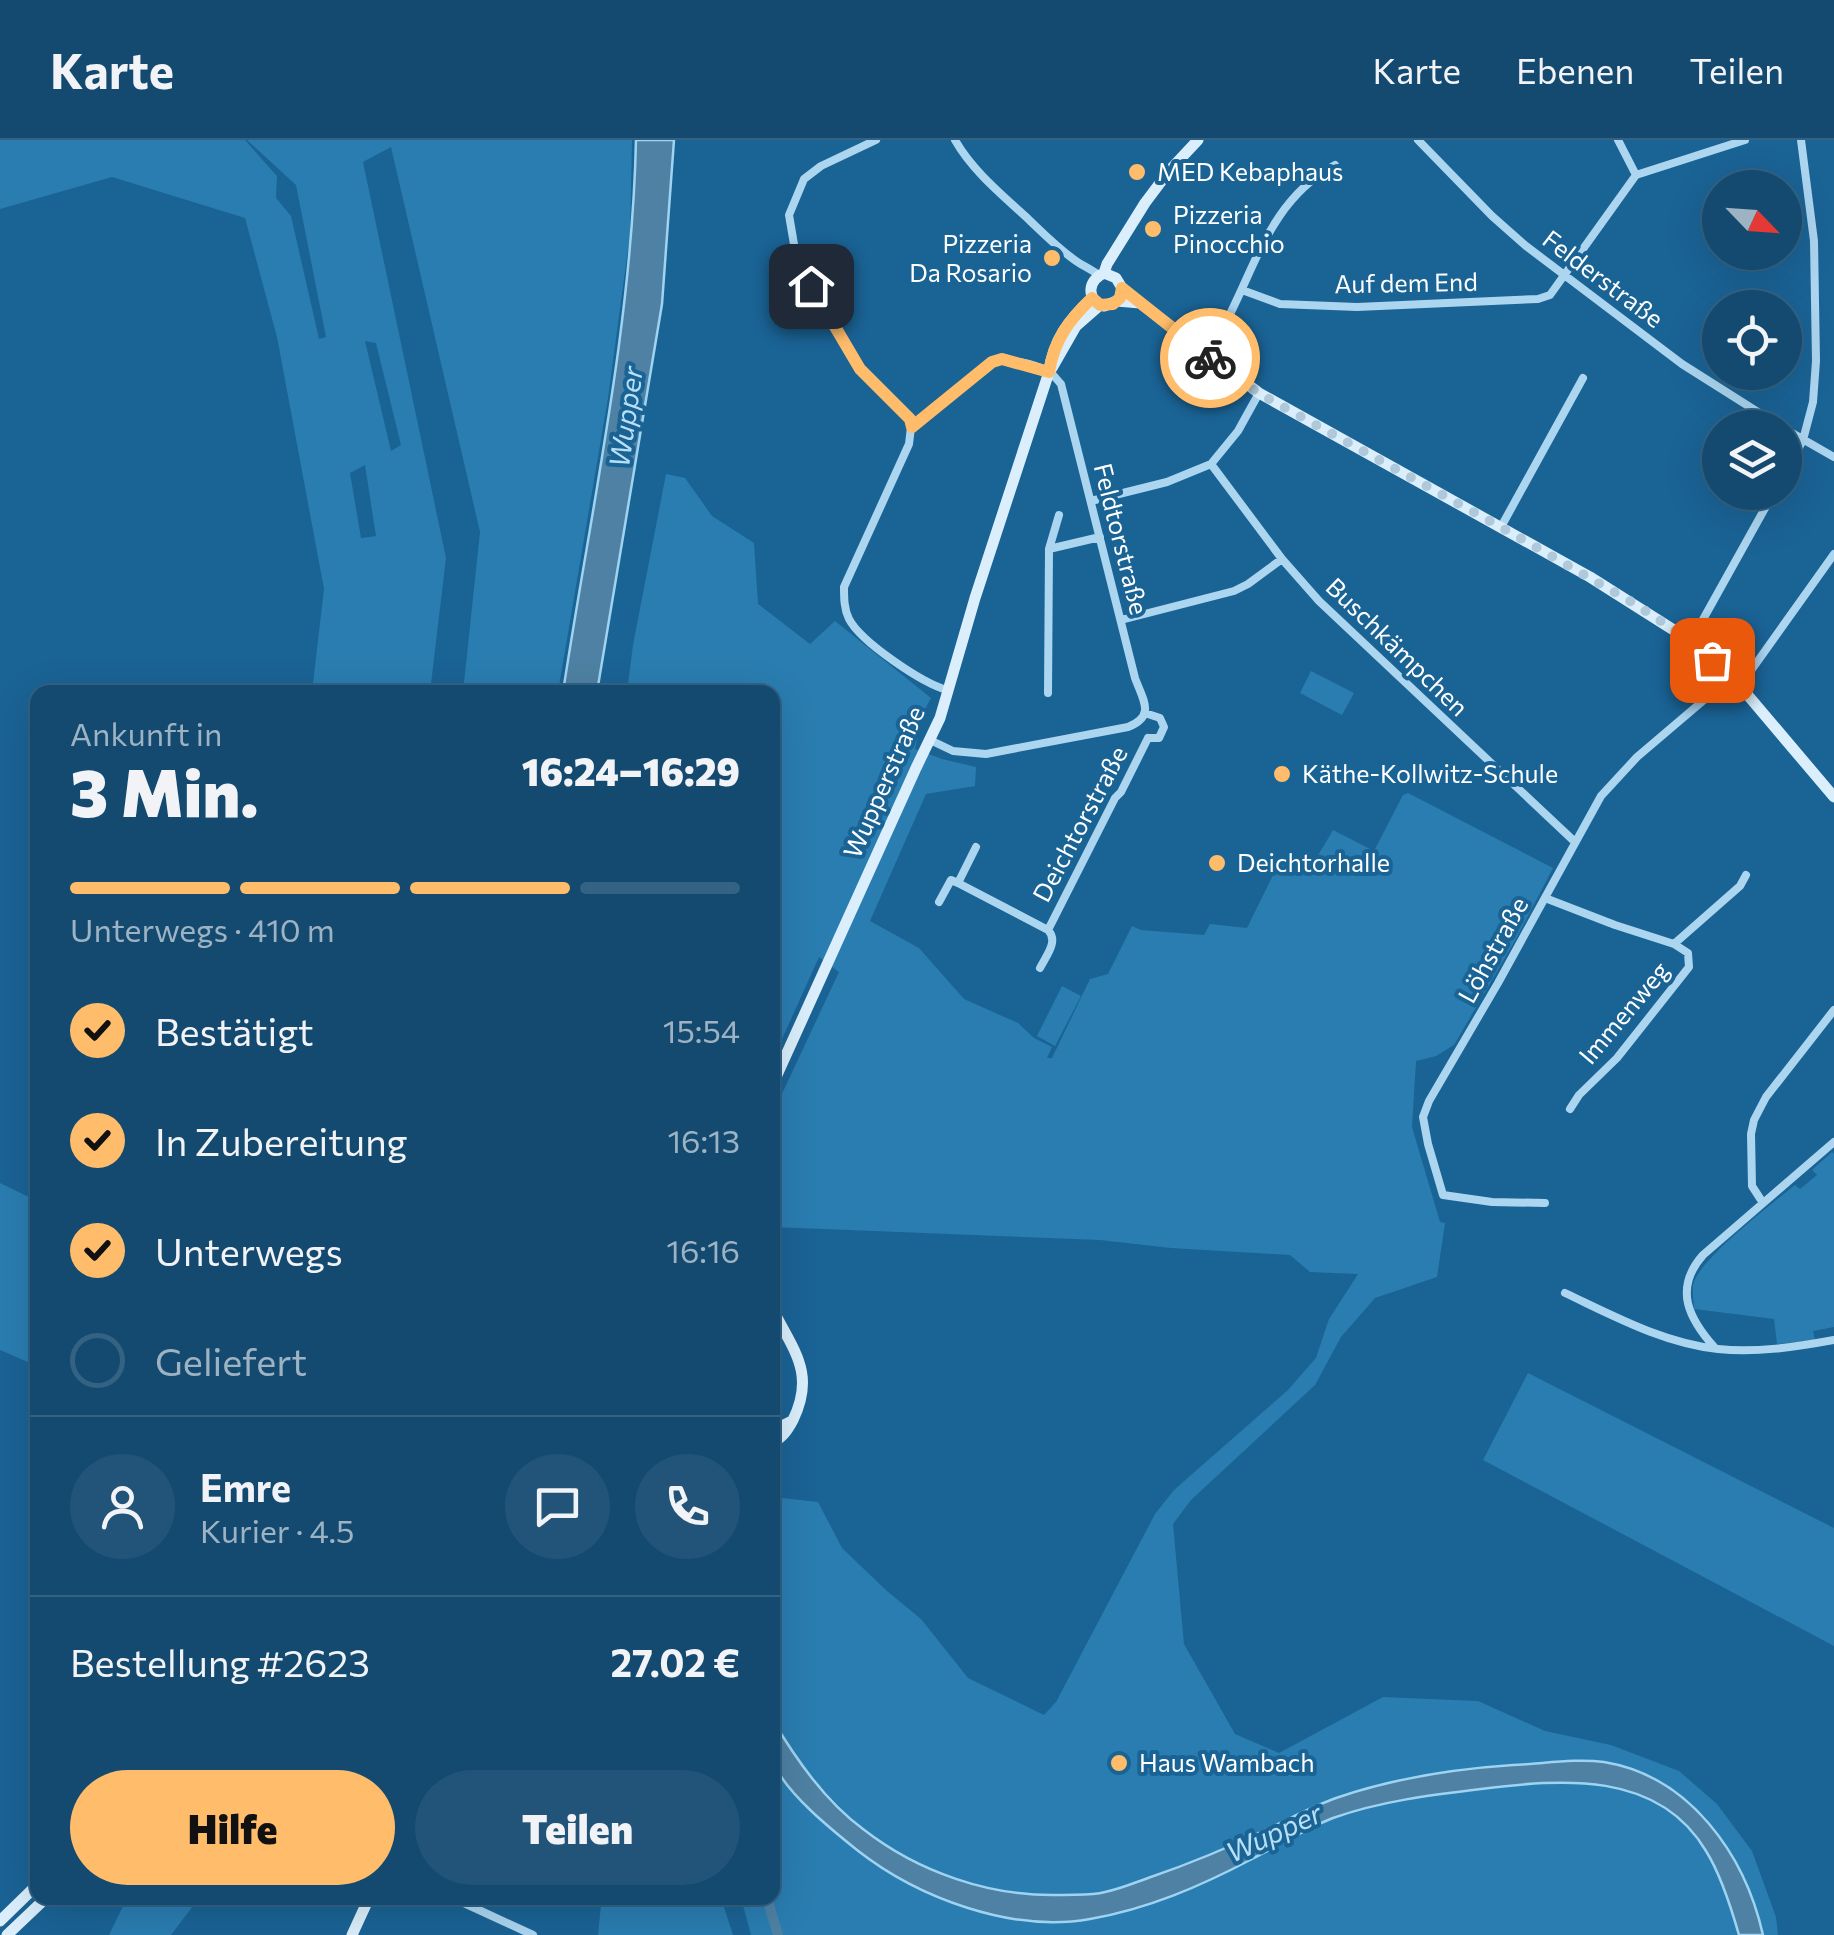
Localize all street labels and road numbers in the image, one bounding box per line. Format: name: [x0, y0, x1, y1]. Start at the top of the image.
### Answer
street label: Felderstraße: [1537, 223, 1670, 333]
street label: Auf dem End: [1334, 266, 1478, 298]
street label: Feldtorstraße: [1089, 460, 1155, 618]
street label: Buschkämpchen: [1321, 571, 1475, 721]
street label: Wupperstraße: [836, 701, 930, 862]
street label: Deichtorstraße: [1026, 741, 1133, 906]
street label: Löhstraße: [1451, 891, 1533, 1008]
street label: Immenweg: [1572, 955, 1675, 1070]

